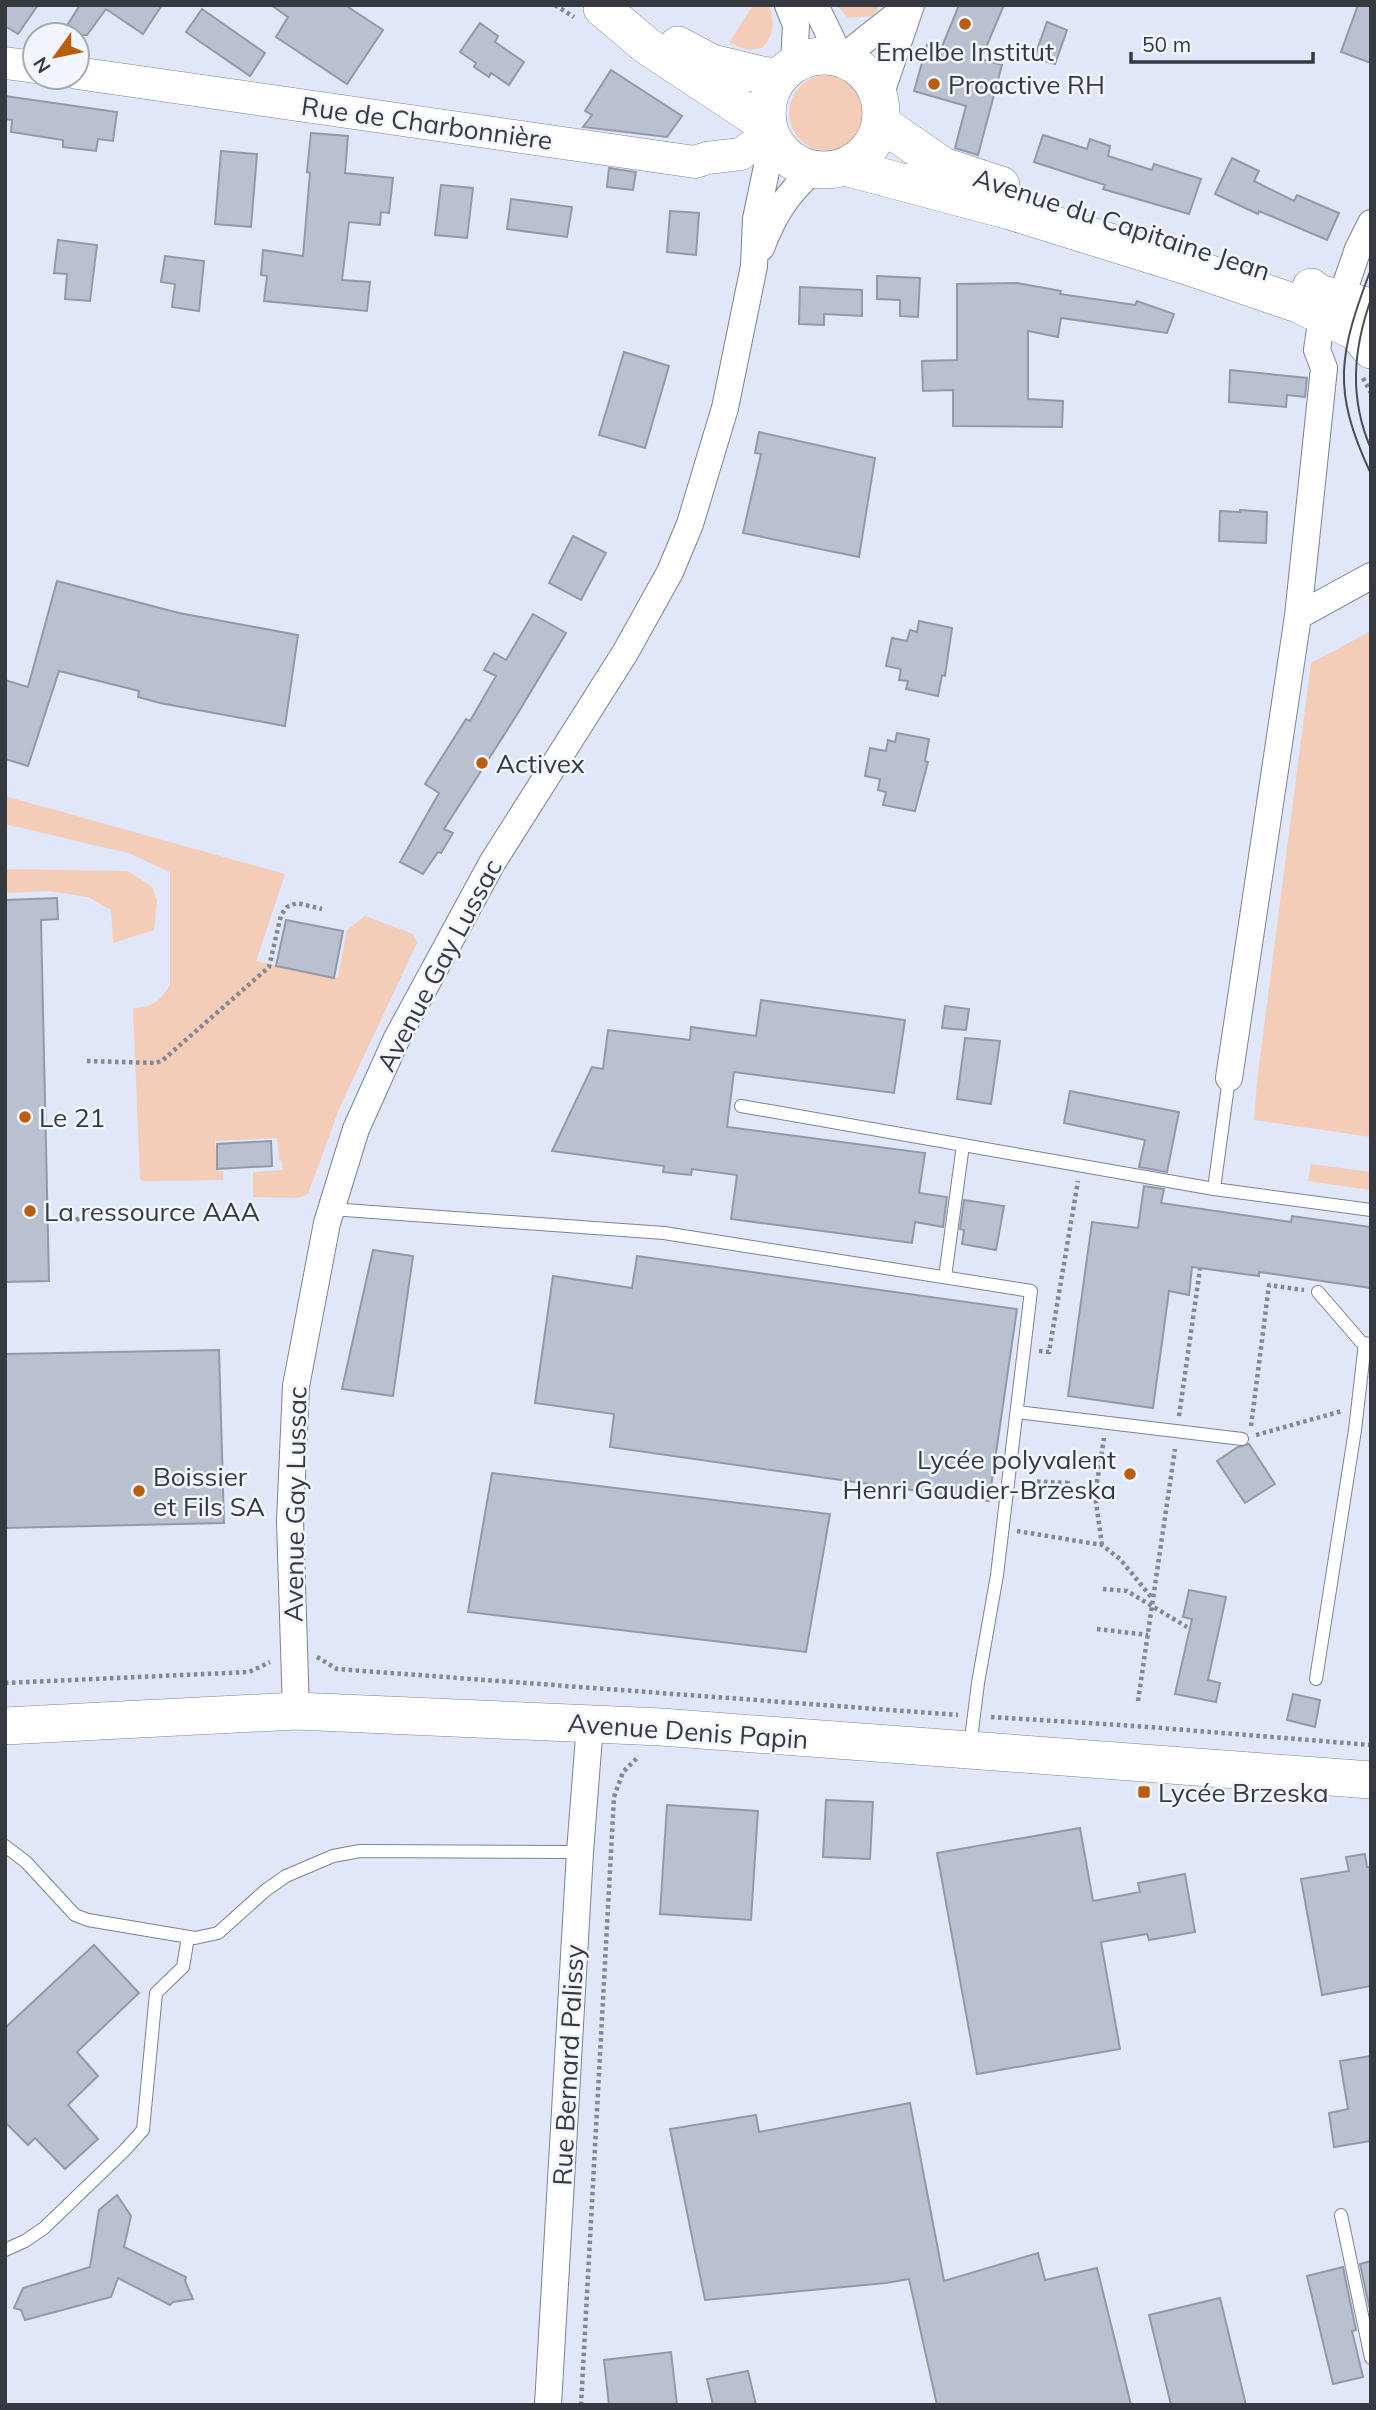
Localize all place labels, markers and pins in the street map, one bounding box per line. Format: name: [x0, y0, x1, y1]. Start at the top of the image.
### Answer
marker: Emelbe Institut: [957, 16, 973, 32]
place label: Emelbe Institut: [876, 35, 1054, 68]
place label: Proactive RH: [948, 68, 1105, 101]
marker: Proactive RH: [926, 76, 942, 92]
place label: Activex: [496, 747, 585, 780]
marker: Activex: [474, 755, 490, 771]
place label: Le 21: [39, 1101, 105, 1134]
marker: Le 21: [17, 1109, 33, 1125]
place label: La ressource AAA: [44, 1195, 260, 1228]
marker: La ressource AAA: [22, 1203, 38, 1219]
place label: Lycée polyvalent Henri Gaudier-Brzeska: [842, 1443, 1116, 1506]
place label: Boissier et Fils SA: [153, 1460, 265, 1523]
marker: Lycée polyvalent Henri Gaudier-Brzeska: [1122, 1466, 1138, 1482]
marker: Boissier et Fils SA: [131, 1483, 147, 1499]
place label: Lycée Brzeska: [1158, 1776, 1329, 1809]
marker: Lycée Brzeska: [1136, 1784, 1152, 1800]

